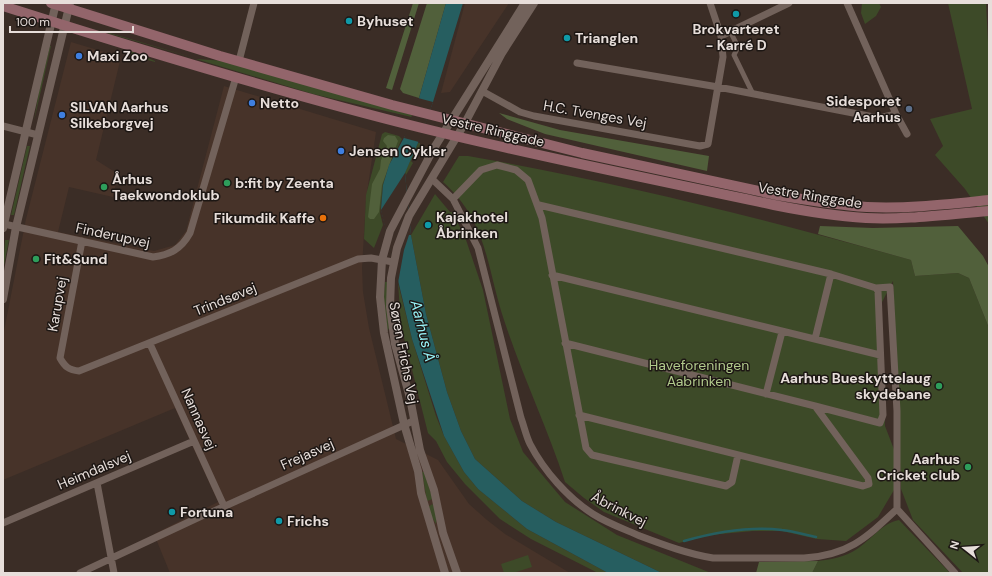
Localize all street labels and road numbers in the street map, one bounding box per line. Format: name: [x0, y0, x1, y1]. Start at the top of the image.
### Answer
street label: H.C. Tvenges Vej: [542, 96, 648, 132]
street label: Vestre Ringgade: [440, 109, 546, 151]
street label: Vestre Ringgade: [757, 178, 863, 212]
street label: Finderupvej: [74, 218, 152, 252]
street label: Karupvej: [43, 275, 71, 333]
street label: Trindsøvej: [191, 278, 259, 320]
street label: Søren Frichs Vej: [385, 300, 423, 406]
street label: Nannasvej: [177, 385, 221, 453]
street label: Frejasvej: [278, 434, 336, 474]
street label: Heimdalsvej: [55, 447, 133, 493]
street label: Åbrinkvej: [588, 487, 650, 531]

